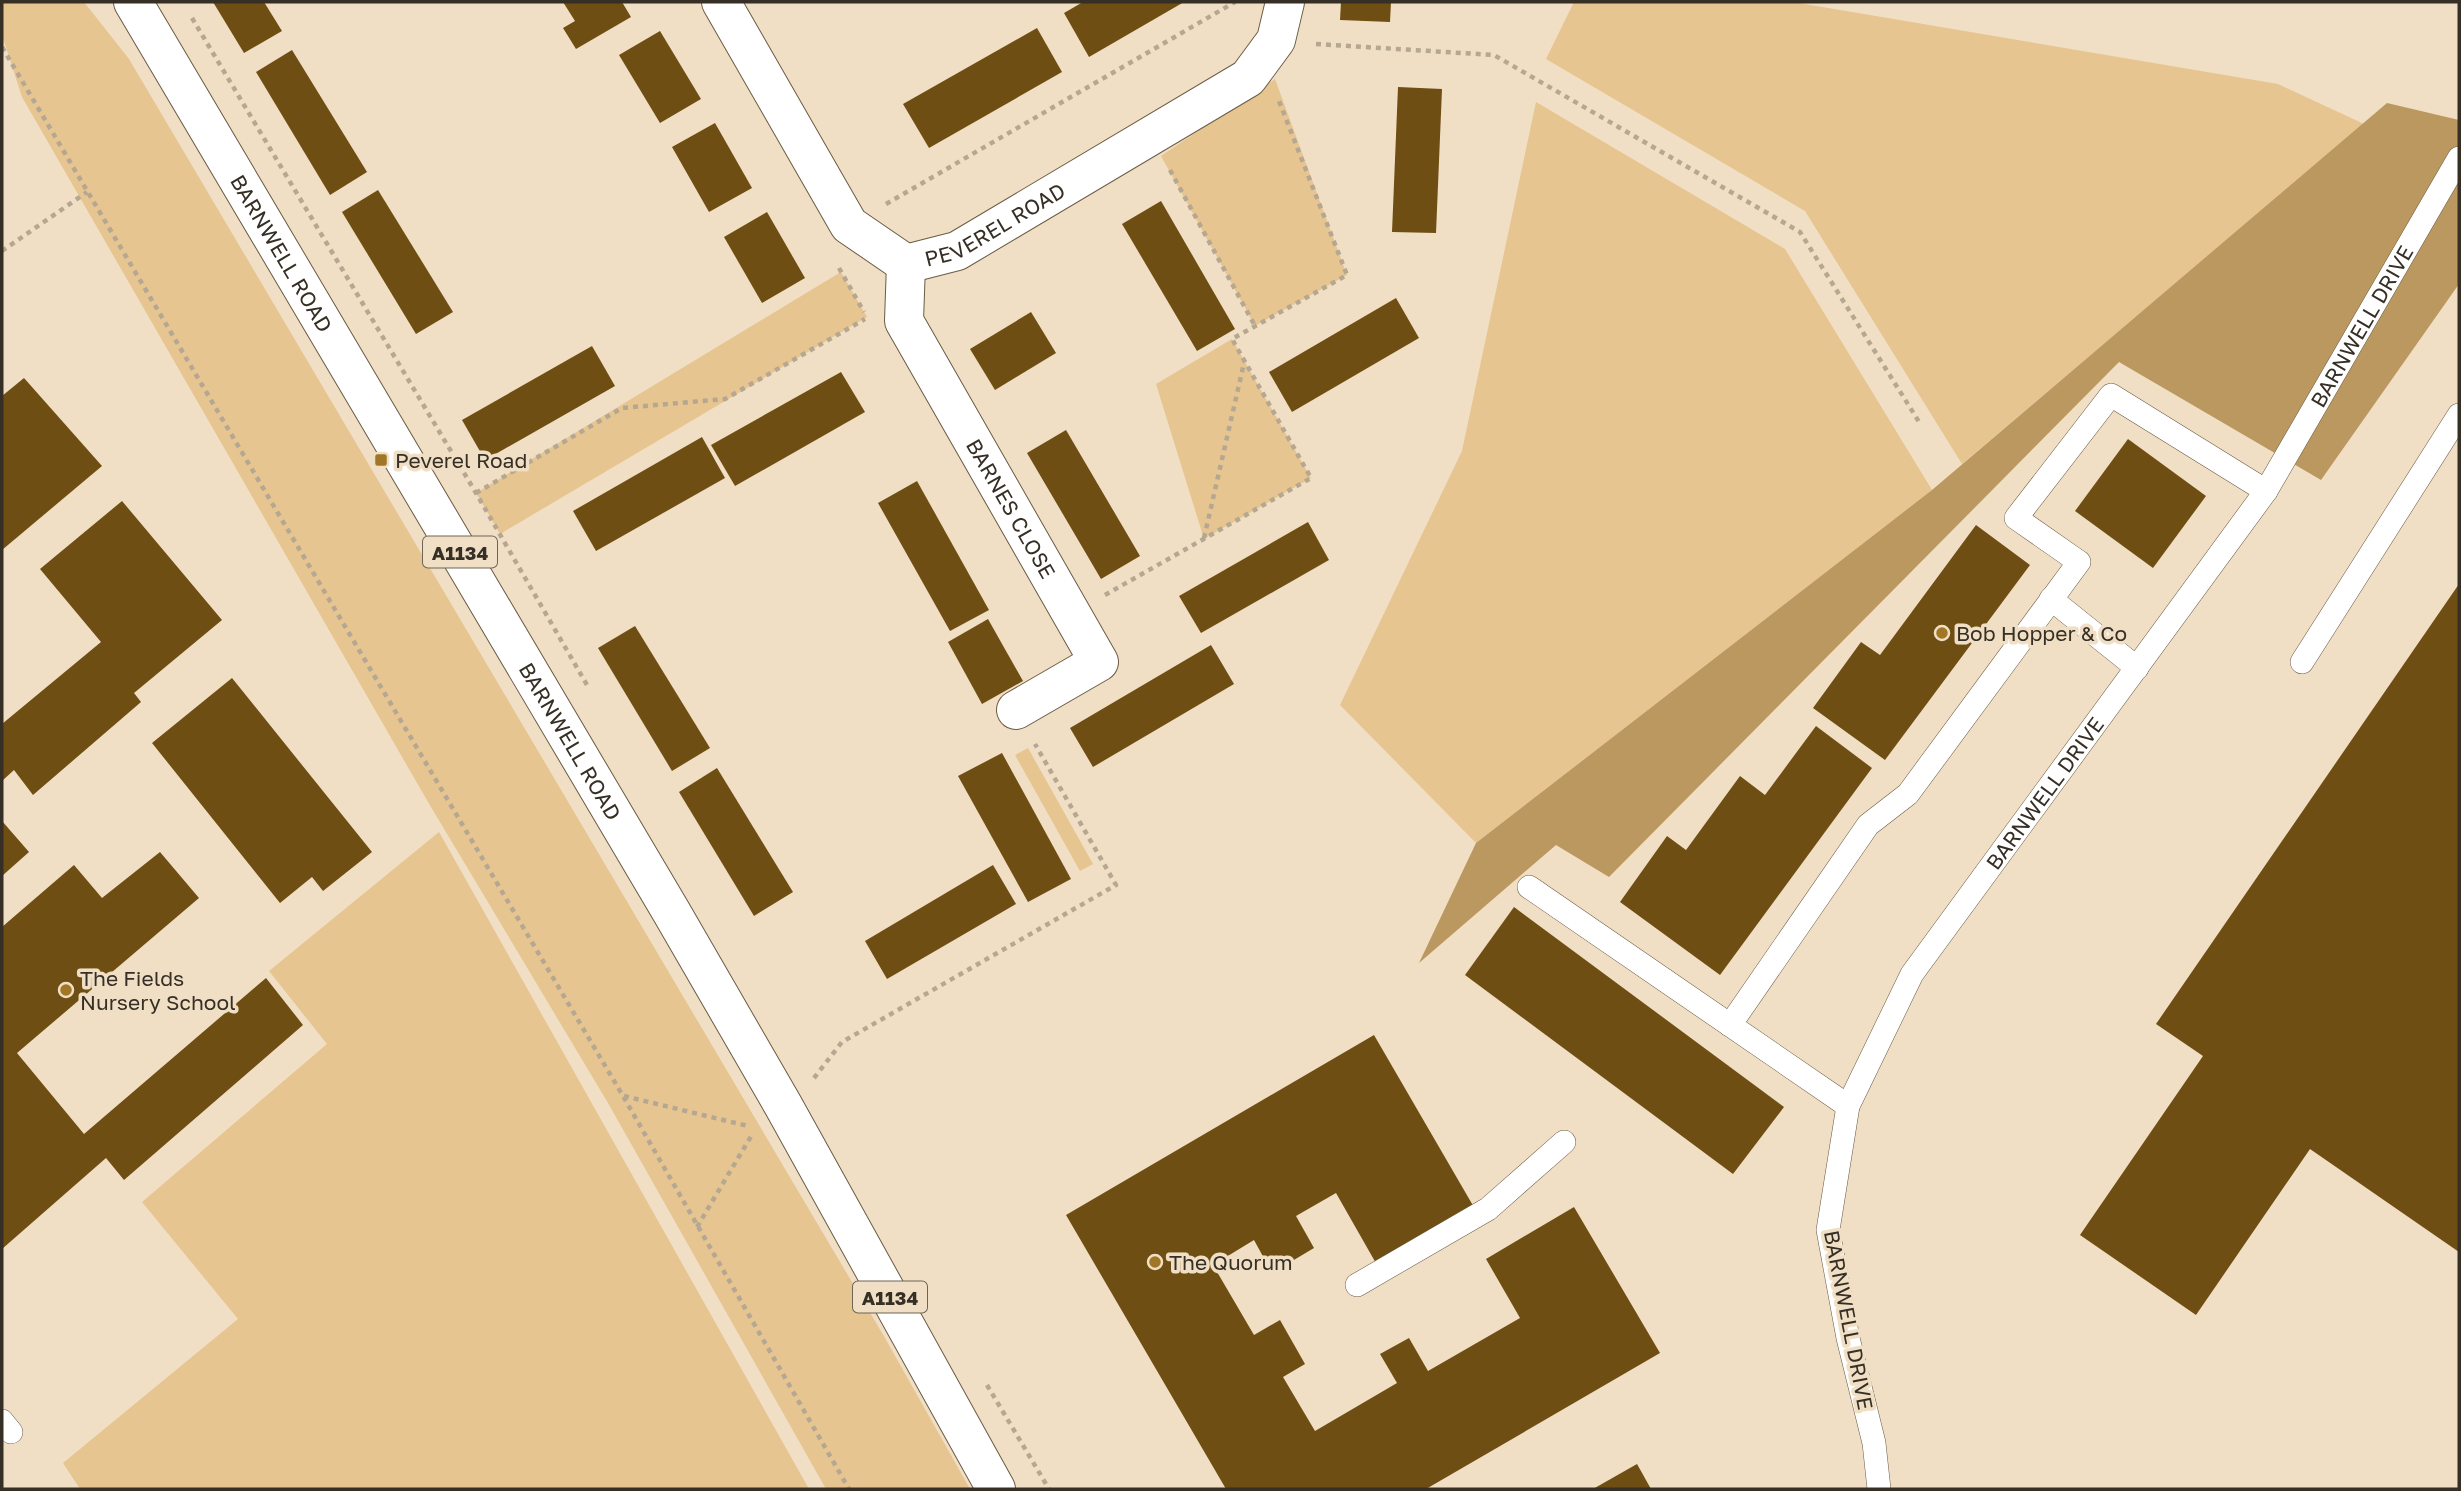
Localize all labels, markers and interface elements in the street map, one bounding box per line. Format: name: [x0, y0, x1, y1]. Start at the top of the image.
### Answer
street label: BARNWELL ROAD: [225, 170, 338, 337]
street label: PEVEREL ROAD: [922, 177, 1070, 272]
street label: BARNWELL DRIVE: [2305, 241, 2419, 412]
street label: BARNES CLOSE: [961, 434, 1061, 583]
place label: Peverel Road: [395, 447, 527, 473]
marker: Peverel Road: [373, 452, 389, 468]
road number: A1134: [423, 537, 497, 568]
place label: Bob Hopper & Co: [1956, 620, 2127, 646]
marker: Bob Hopper & Co: [1934, 625, 1950, 641]
street label: BARNWELL ROAD: [514, 658, 627, 825]
street label: BARNWELL DRIVE: [1980, 712, 2109, 874]
place label: The Fields Nursery School: [80, 965, 236, 1015]
marker: The Fields Nursery School: [58, 982, 74, 998]
street label: BARNWELL DRIVE: [1819, 1228, 1879, 1412]
place label: The Quorum: [1169, 1249, 1293, 1275]
marker: The Quorum: [1147, 1254, 1163, 1270]
road number: A1134: [853, 1282, 927, 1312]

